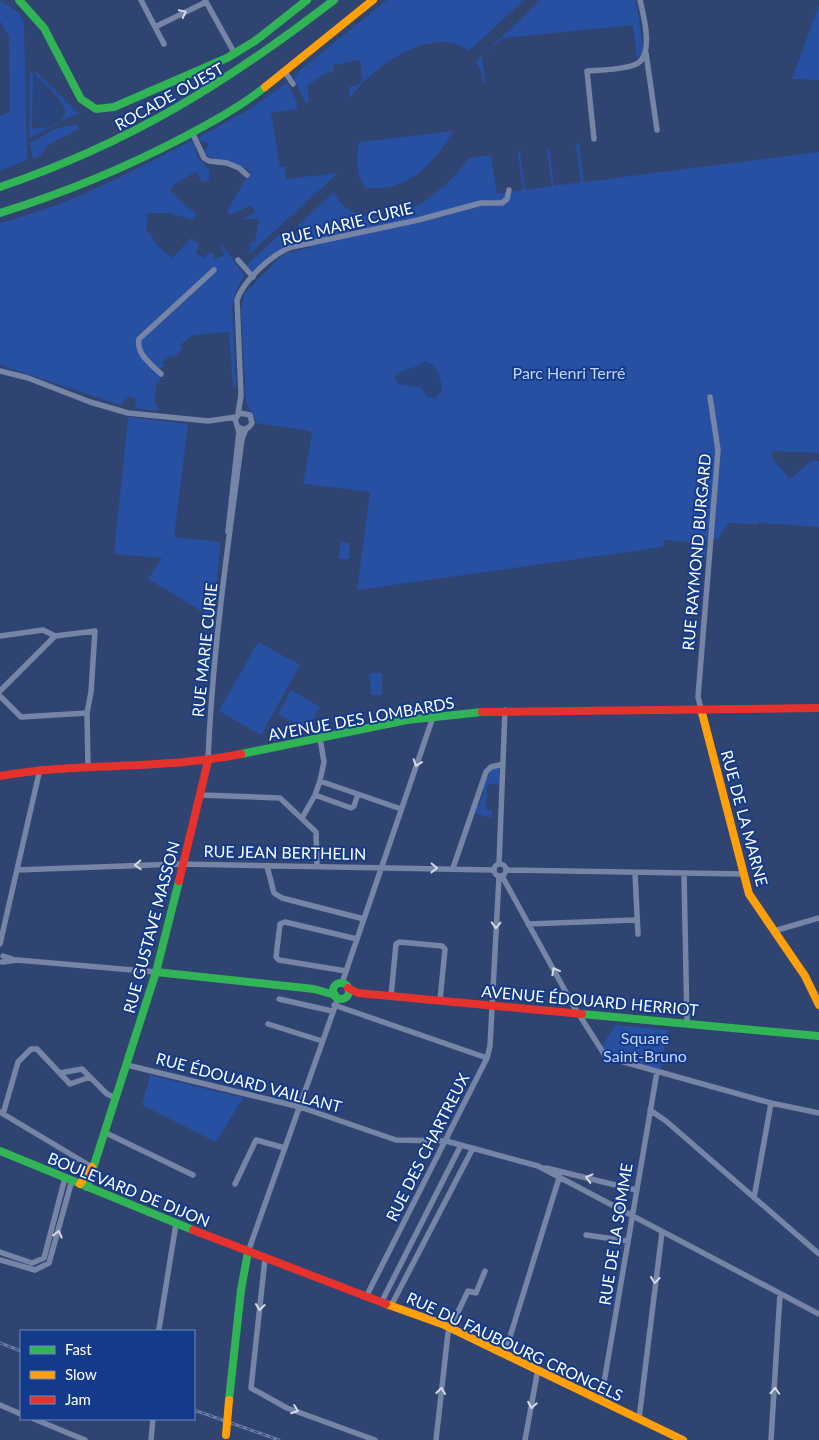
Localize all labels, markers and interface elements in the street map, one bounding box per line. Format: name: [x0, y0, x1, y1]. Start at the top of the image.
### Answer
one-way arrow: [178, 9, 187, 19]
street label: ROCADE OUEST: [111, 58, 227, 134]
street label: RUE MARIE CURIE: [279, 197, 415, 249]
park label: Parc Henri Terré: [513, 363, 625, 382]
street label: RUE RAYMOND BURGARD: [678, 453, 714, 651]
street label: RUE MARIE CURIE: [188, 582, 220, 718]
street label: AVENUE DES LOMBARDS: [266, 692, 456, 744]
street label: RUE DE LA MARNE: [718, 748, 772, 888]
one-way arrow: [413, 758, 423, 767]
street label: RUE GUSTAVE MASSON: [119, 839, 183, 1015]
street label: RUE JEAN BERTHELIN: [203, 841, 367, 863]
one-way arrow: [134, 860, 142, 871]
one-way arrow: [430, 863, 438, 873]
one-way arrow: [491, 922, 502, 930]
one-way arrow: [551, 967, 561, 976]
street label: AVENUE ÉDOUARD HERRIOT: [481, 981, 700, 1019]
park label: Square Saint-Bruno: [603, 1028, 687, 1065]
street label: RUE ÉDOUARD VAILLANT: [154, 1048, 344, 1116]
street label: RUE DES CHARTREUX: [381, 1069, 473, 1224]
street label: BOULEVARD DE DIJON: [45, 1148, 213, 1230]
street label: RUE DE LA SOMME: [594, 1162, 636, 1306]
one-way arrow: [584, 1173, 593, 1184]
one-way arrow: [53, 1230, 63, 1238]
one-way arrow: [650, 1276, 661, 1284]
street label: RUE DU FAUBOURG CRONCELS: [404, 1287, 626, 1405]
one-way arrow: [255, 1303, 266, 1311]
legend: [20, 1330, 195, 1420]
text: Fast: [65, 1340, 92, 1358]
text: Slow: [65, 1365, 97, 1383]
one-way arrow: [435, 1387, 446, 1395]
one-way arrow: [769, 1387, 780, 1395]
text: Jam: [65, 1390, 91, 1408]
one-way arrow: [527, 1400, 537, 1409]
one-way arrow: [290, 1404, 299, 1414]

